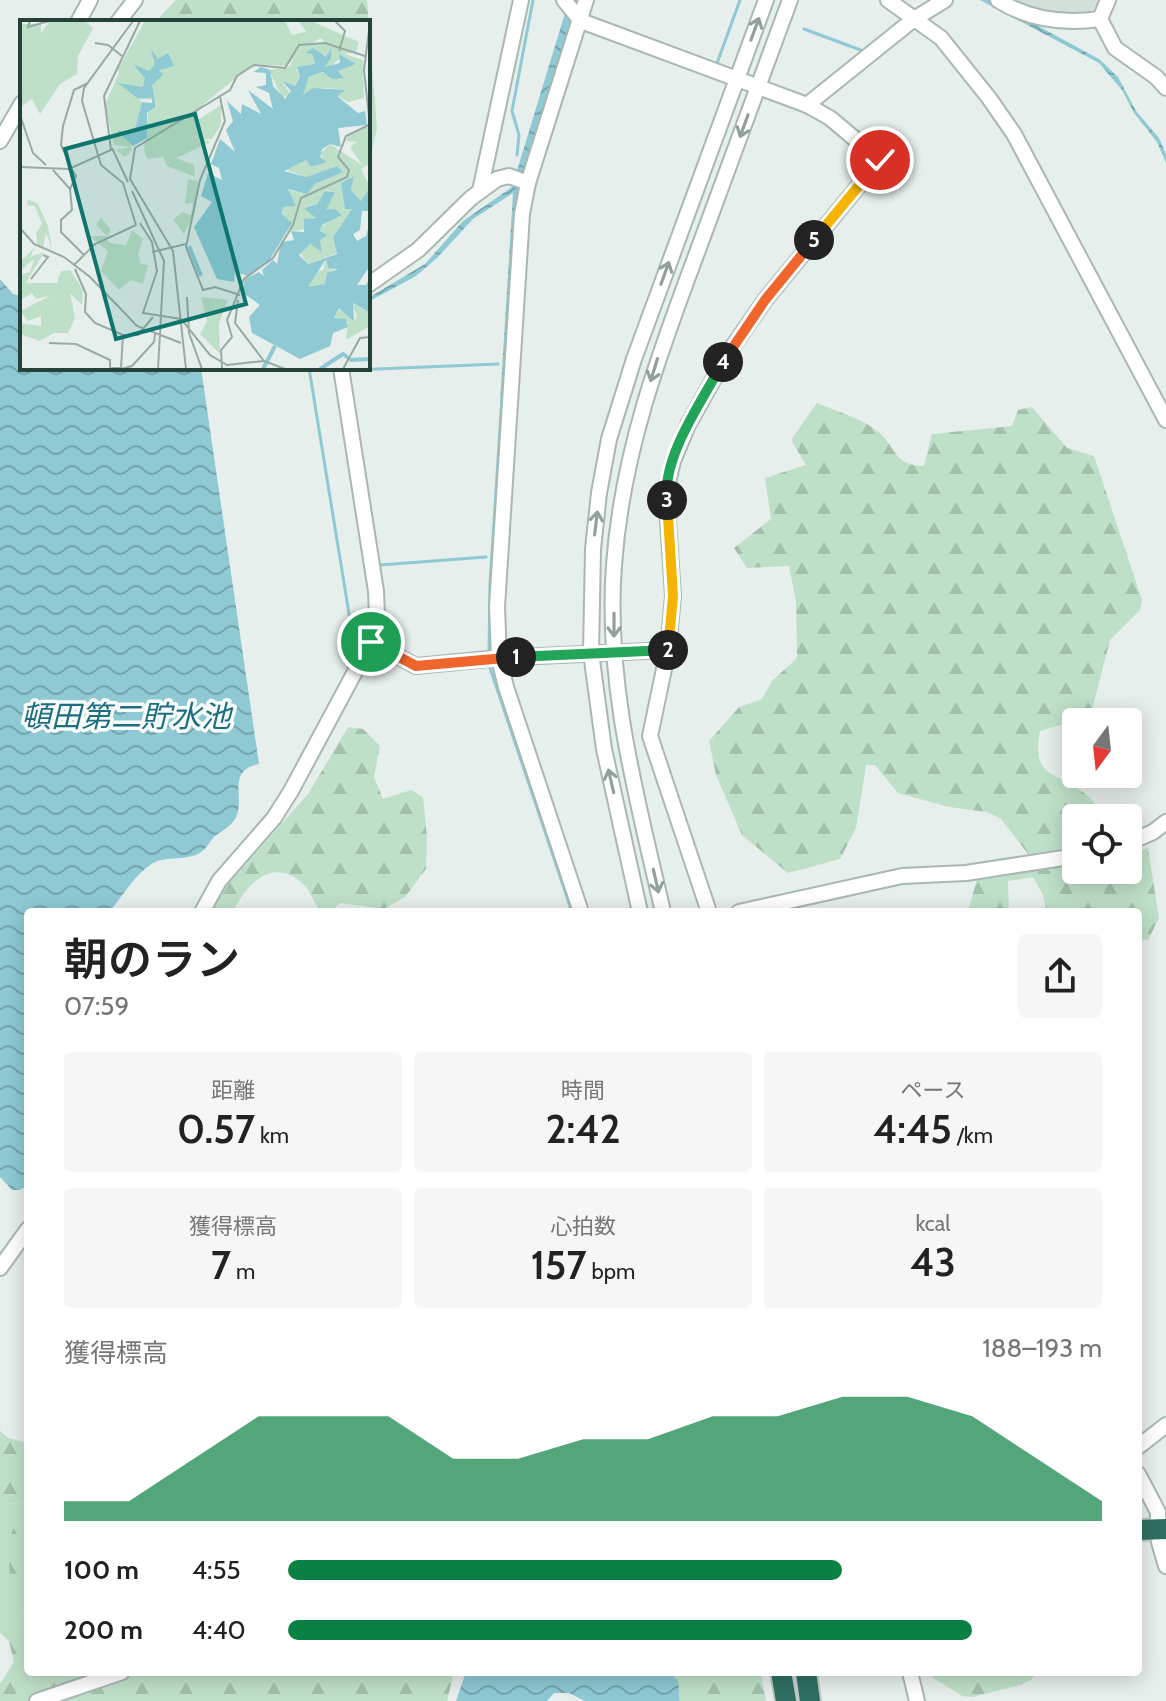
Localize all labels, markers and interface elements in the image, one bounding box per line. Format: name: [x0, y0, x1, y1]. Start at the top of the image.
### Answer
one-way arrow: [749, 18, 763, 42]
inset map: [20, 20, 370, 370]
one-way arrow: [736, 113, 750, 138]
pin: [846, 126, 914, 194]
icon: check: [858, 138, 902, 182]
pin: 5: [794, 220, 834, 260]
text: 5: [808, 226, 820, 253]
one-way arrow: [658, 261, 673, 286]
pin: 4: [703, 342, 743, 382]
text: 4: [716, 348, 730, 375]
one-way arrow: [645, 357, 660, 382]
pin: 3: [647, 480, 687, 520]
text: 3: [661, 486, 673, 513]
one-way arrow: [589, 511, 604, 536]
pin: [337, 608, 405, 676]
one-way arrow: [606, 611, 622, 638]
icon: arrive: [349, 620, 393, 664]
pin: 2: [648, 630, 688, 670]
text: 2: [662, 636, 674, 663]
pin: 1: [496, 637, 536, 677]
text: 1: [512, 643, 520, 670]
water label: 頓田第二貯水池: [21, 698, 234, 735]
north arrow: [1062, 708, 1142, 788]
map controls: [1062, 708, 1142, 884]
one-way arrow: [603, 769, 618, 795]
button: locate: [1062, 804, 1142, 884]
one-way arrow: [649, 868, 664, 893]
text: 朝のラン: [64, 933, 240, 986]
button: share: [1018, 934, 1102, 1018]
text: 07:59: [64, 990, 129, 1022]
text: 距離: [211, 1077, 255, 1104]
text: 時間: [561, 1077, 605, 1104]
text: ペース: [901, 1077, 965, 1104]
text: 0.57: [177, 1104, 255, 1153]
text: 2:42: [545, 1104, 621, 1153]
text: 4:45: [873, 1104, 952, 1153]
text: km: [255, 1122, 289, 1149]
text: /km: [952, 1122, 993, 1149]
text: kcal: [915, 1210, 951, 1237]
text: 獲得標高: [189, 1213, 277, 1240]
text: 心拍数: [550, 1213, 616, 1240]
text: 43: [910, 1237, 956, 1286]
text: 7: [211, 1240, 231, 1289]
text: 157: [531, 1240, 587, 1289]
text: m: [231, 1258, 255, 1285]
text: bpm: [587, 1258, 635, 1285]
text: 188–193 m: [982, 1332, 1102, 1364]
text: 獲得標高: [64, 1337, 168, 1369]
text: 100 m: [64, 1554, 139, 1586]
text: 4:55: [192, 1554, 241, 1586]
text: 200 m: [64, 1614, 143, 1646]
text: 4:40: [192, 1614, 246, 1646]

